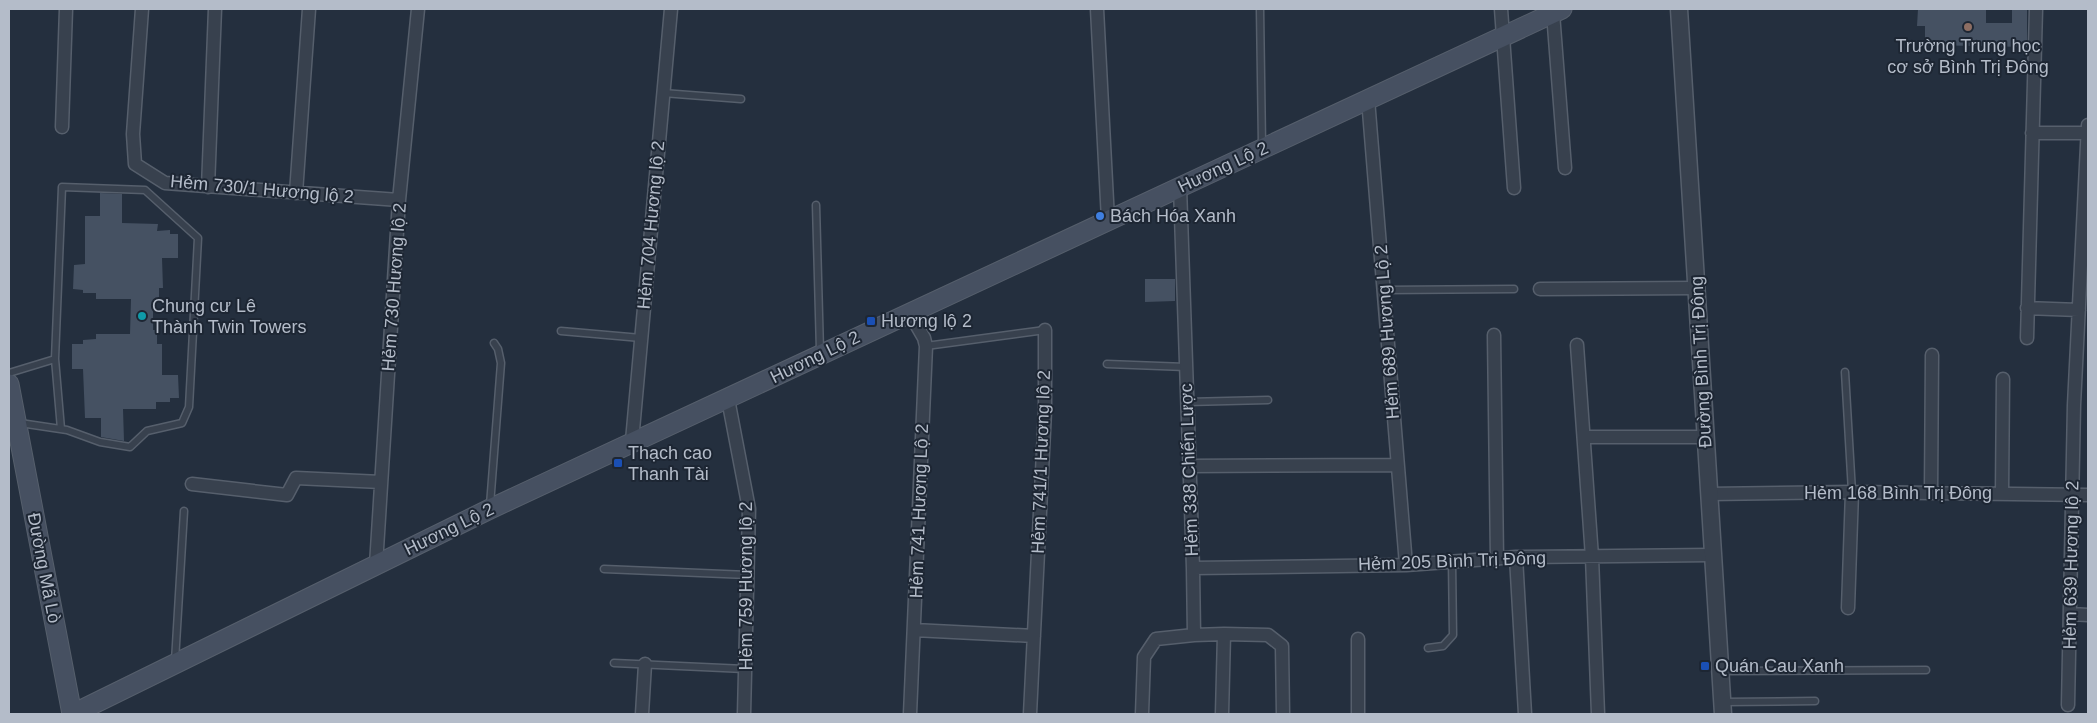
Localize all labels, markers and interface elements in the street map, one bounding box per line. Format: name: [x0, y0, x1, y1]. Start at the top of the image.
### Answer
marker: Trường Trung học cơ sở Bình Trị Đông: [1962, 21, 1974, 33]
place label: Trường Trung học cơ sở Bình Trị Đông: [1887, 36, 2049, 77]
street label: Hương Lộ 2: [1175, 137, 1271, 197]
street label: Hẻm 704 Hương lộ 2: [634, 140, 668, 310]
street label: Hẻm 730/1 Hương lộ 2: [170, 171, 354, 207]
street label: Hẻm 730 Hương lộ 2: [378, 202, 410, 372]
place label: Bách Hóa Xanh: [1110, 206, 1236, 226]
marker: Bách Hóa Xanh: [1094, 210, 1106, 222]
street label: Hẻm 689 Hương Lộ 2: [1371, 244, 1403, 420]
street label: Đường Bình Trị Đông: [1687, 276, 1715, 448]
place label: Chung cư Lê Thành Twin Towers: [152, 296, 306, 337]
marker: Chung cư Lê Thành Twin Towers: [136, 310, 148, 322]
place label: Hương lộ 2: [881, 311, 972, 331]
marker: Hương lộ 2: [865, 315, 877, 327]
street label: Hương Lộ 2: [767, 327, 863, 387]
street label: Hẻm 741/1 Hương lộ 2: [1028, 370, 1054, 554]
street label: Hẻm 338 Chiến Lược: [1176, 383, 1202, 557]
street label: Hẻm 741 Hương Lộ 2: [906, 423, 932, 599]
place label: Thạch cao Thanh Tài: [628, 443, 712, 484]
marker: Thạch cao Thanh Tài: [612, 457, 624, 469]
street label: Hẻm 639 Hương lộ 2: [2060, 480, 2082, 650]
street label: Hẻm 168 Bình Trị Đông: [1804, 483, 1992, 503]
street label: Hương Lộ 2: [401, 499, 497, 559]
street label: Hẻm 759 Hương lộ 2: [736, 502, 756, 670]
street label: Đường Mã Lò: [24, 511, 64, 625]
street label: Hẻm 205 Bình Trị Đông: [1358, 548, 1546, 574]
place label: Quán Cau Xanh: [1715, 656, 1844, 676]
marker: Quán Cau Xanh: [1699, 660, 1711, 672]

